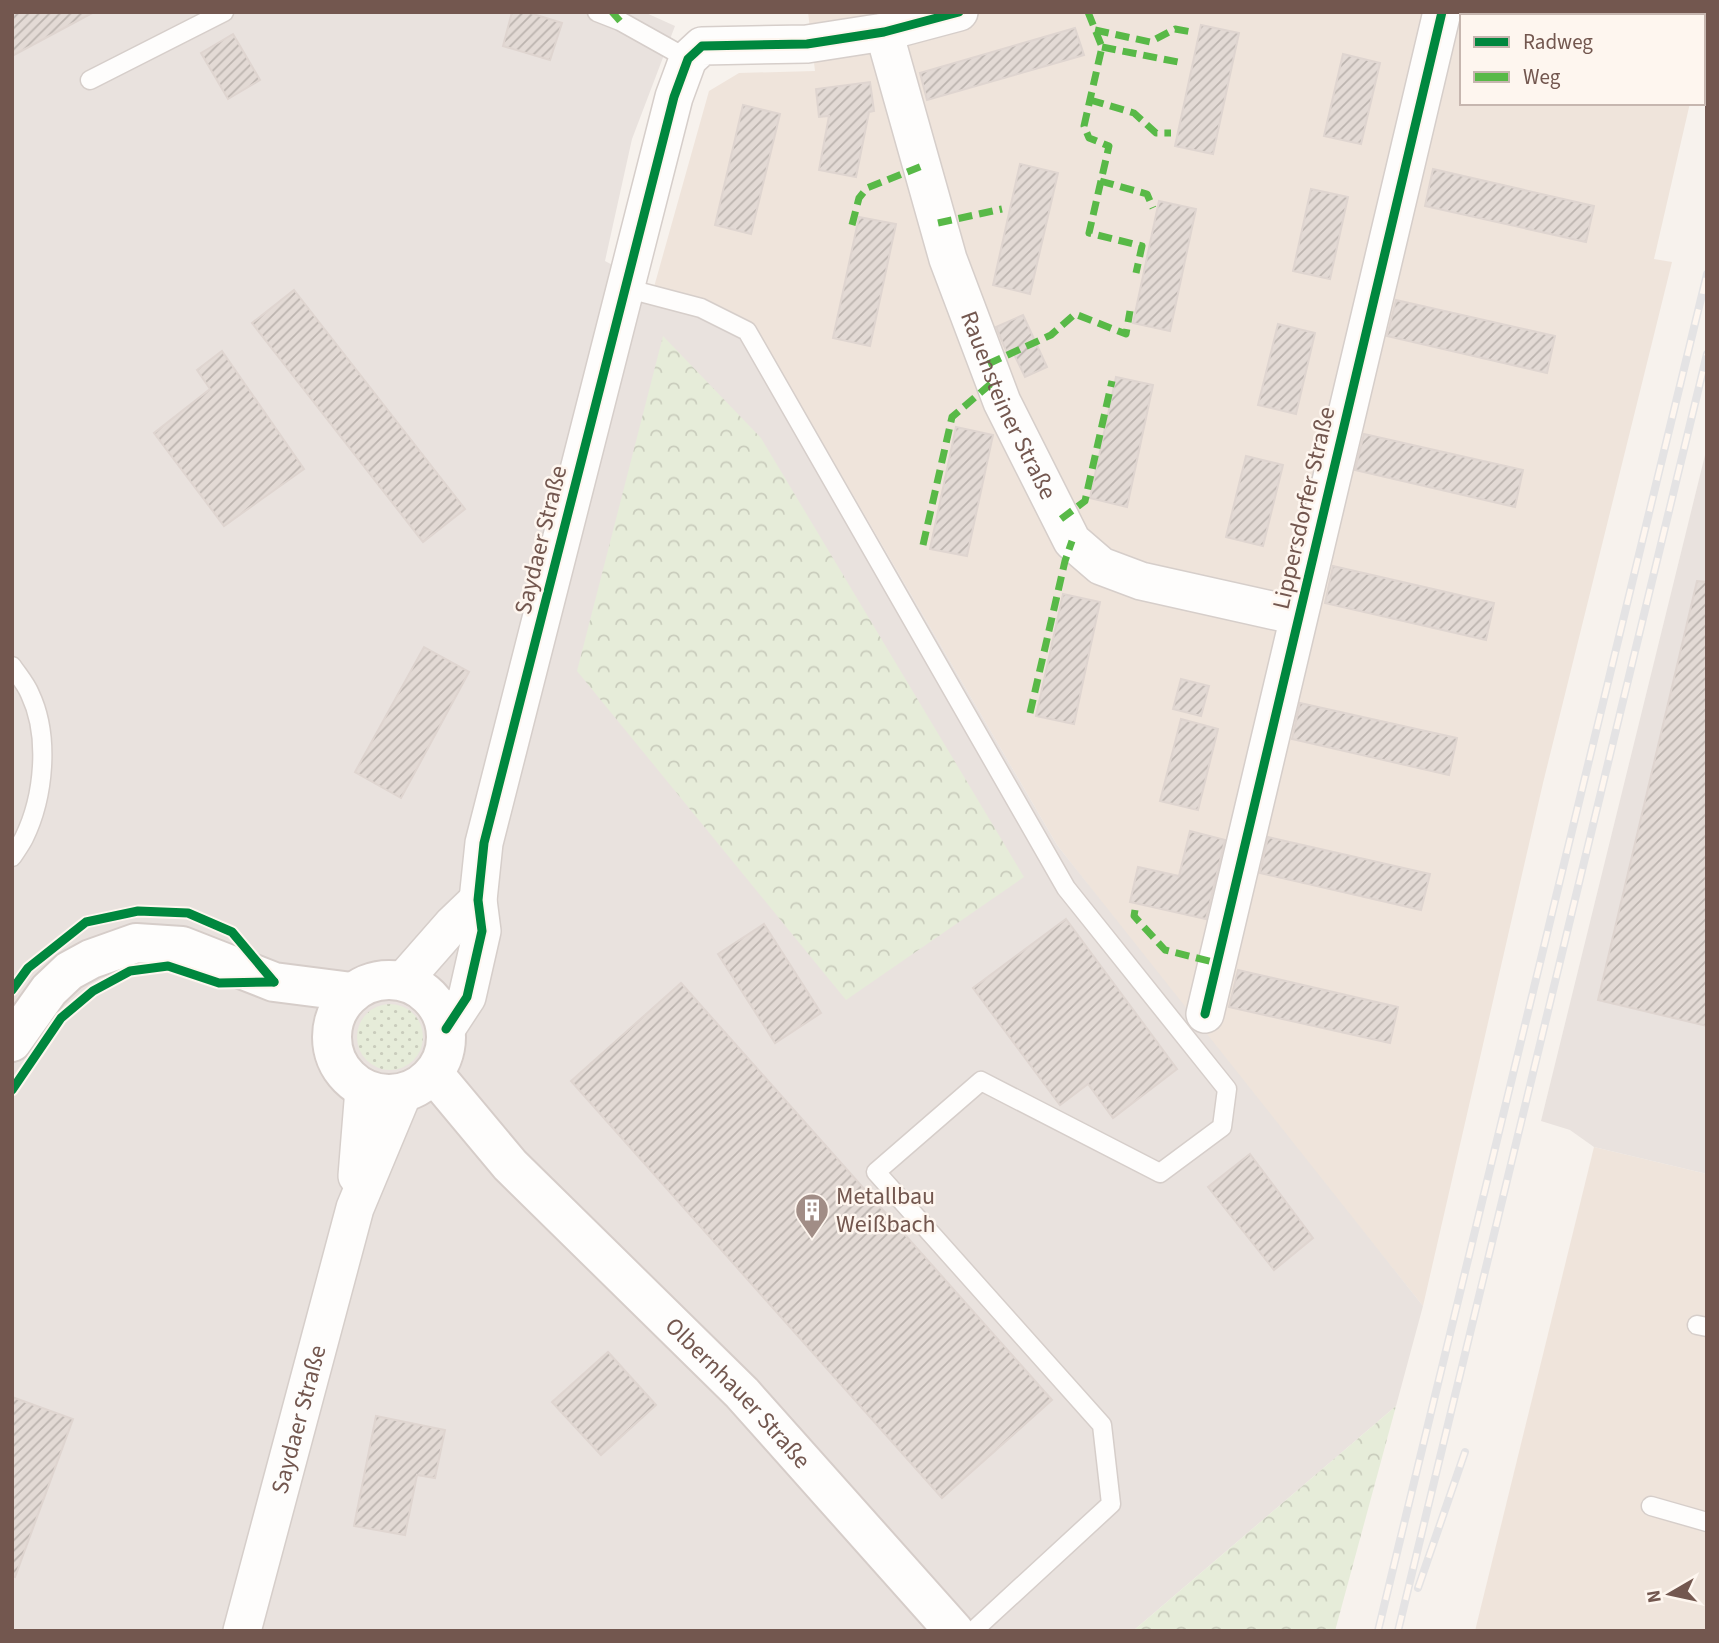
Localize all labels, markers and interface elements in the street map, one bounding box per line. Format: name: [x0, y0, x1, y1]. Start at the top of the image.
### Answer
legend: [1460, 14, 1705, 105]
text: Radweg: [1523, 27, 1593, 57]
text: Weg: [1523, 62, 1561, 92]
street label: Rauensteiner Straße: [952, 306, 1066, 505]
street label: Lippersdorfer Straße: [1264, 403, 1344, 613]
street label: Saydaer Straße: [506, 462, 576, 618]
place label: Metallbau Weißbach: [836, 1179, 936, 1242]
building icon: Metallbau Weißbach: [793, 1191, 831, 1240]
street label: Olbernhauer Straße: [657, 1309, 819, 1476]
street label: Saydaer Straße: [262, 1341, 335, 1498]
north arrow: [1635, 1559, 1705, 1629]
text: N: [1640, 1588, 1669, 1605]

